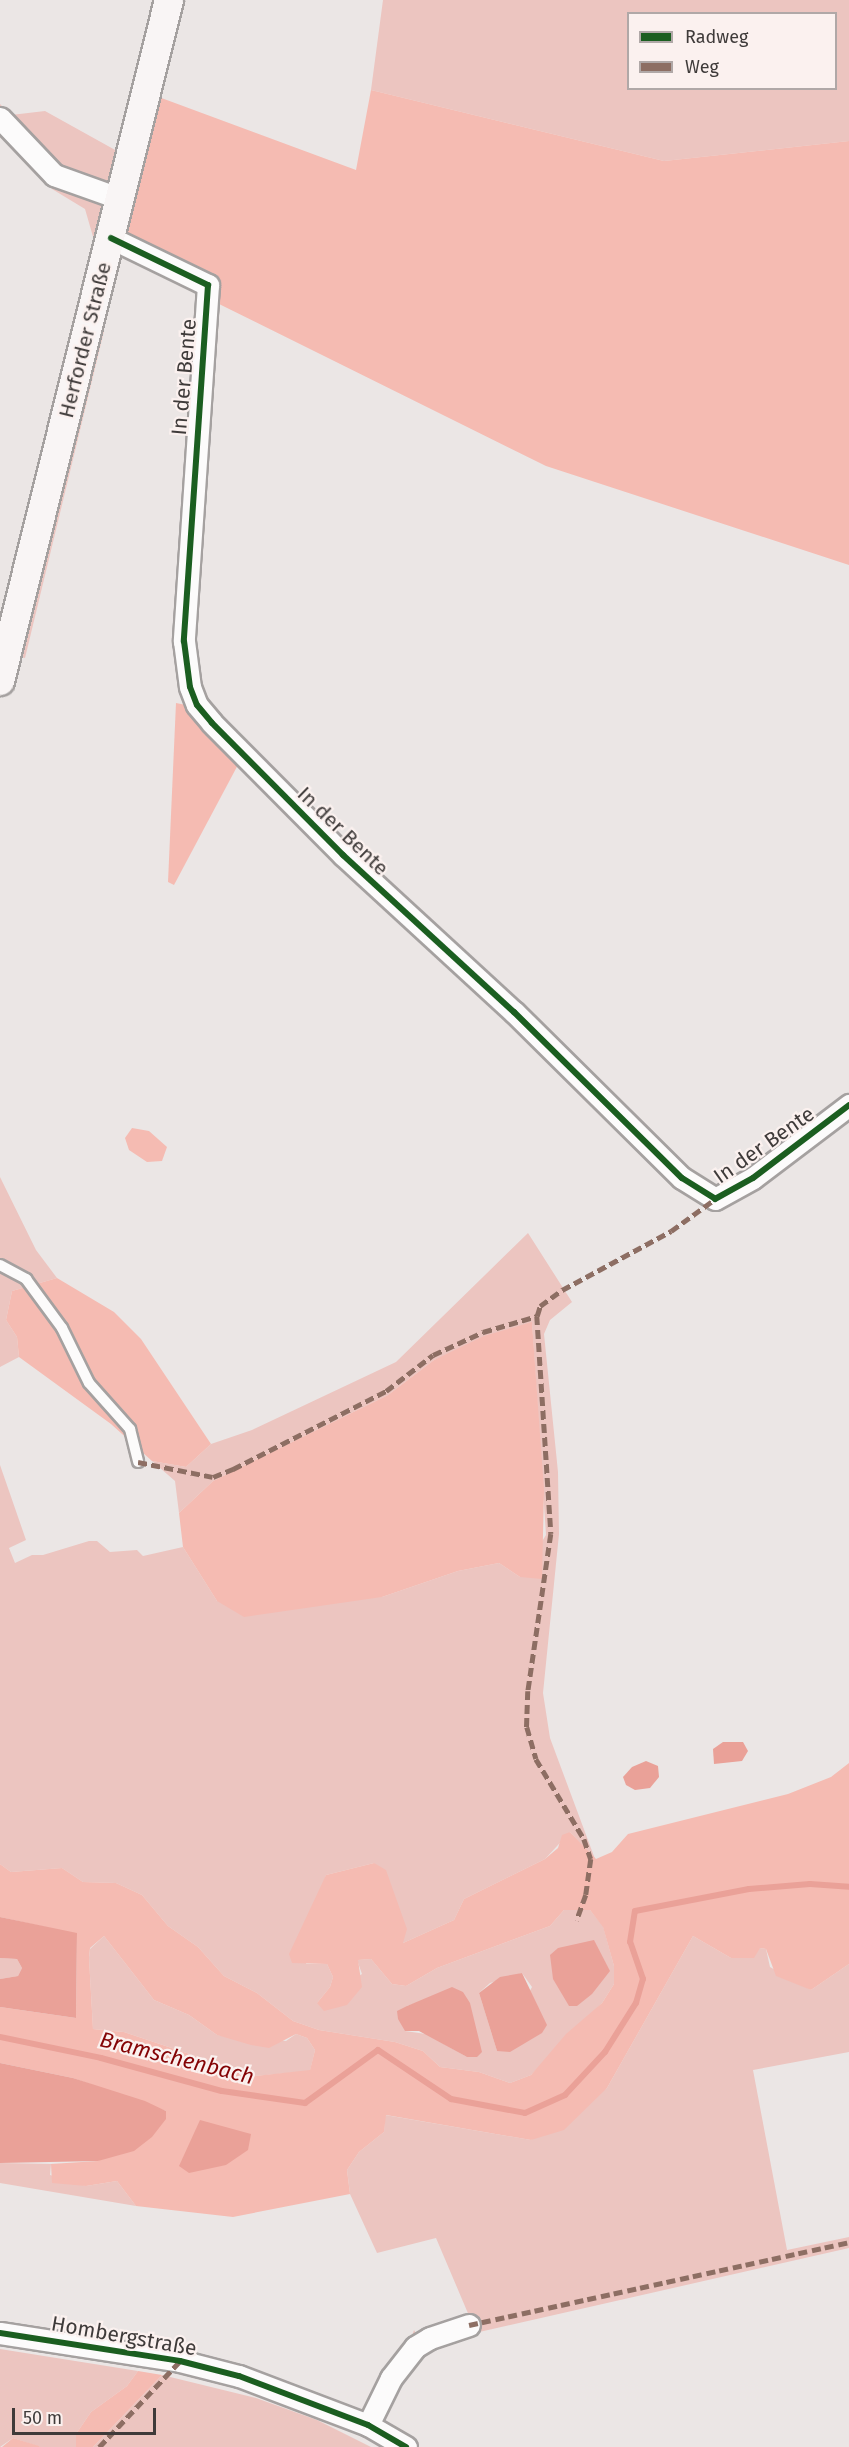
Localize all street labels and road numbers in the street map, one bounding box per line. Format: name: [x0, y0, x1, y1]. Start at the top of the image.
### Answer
street label: Herforder Straße: [53, 259, 117, 421]
street label: In der Bente: [166, 318, 202, 436]
street label: In der Bente: [292, 781, 394, 881]
street label: In der Bente: [709, 1101, 819, 1189]
street label: Hombergstraße: [49, 2311, 199, 2361]

